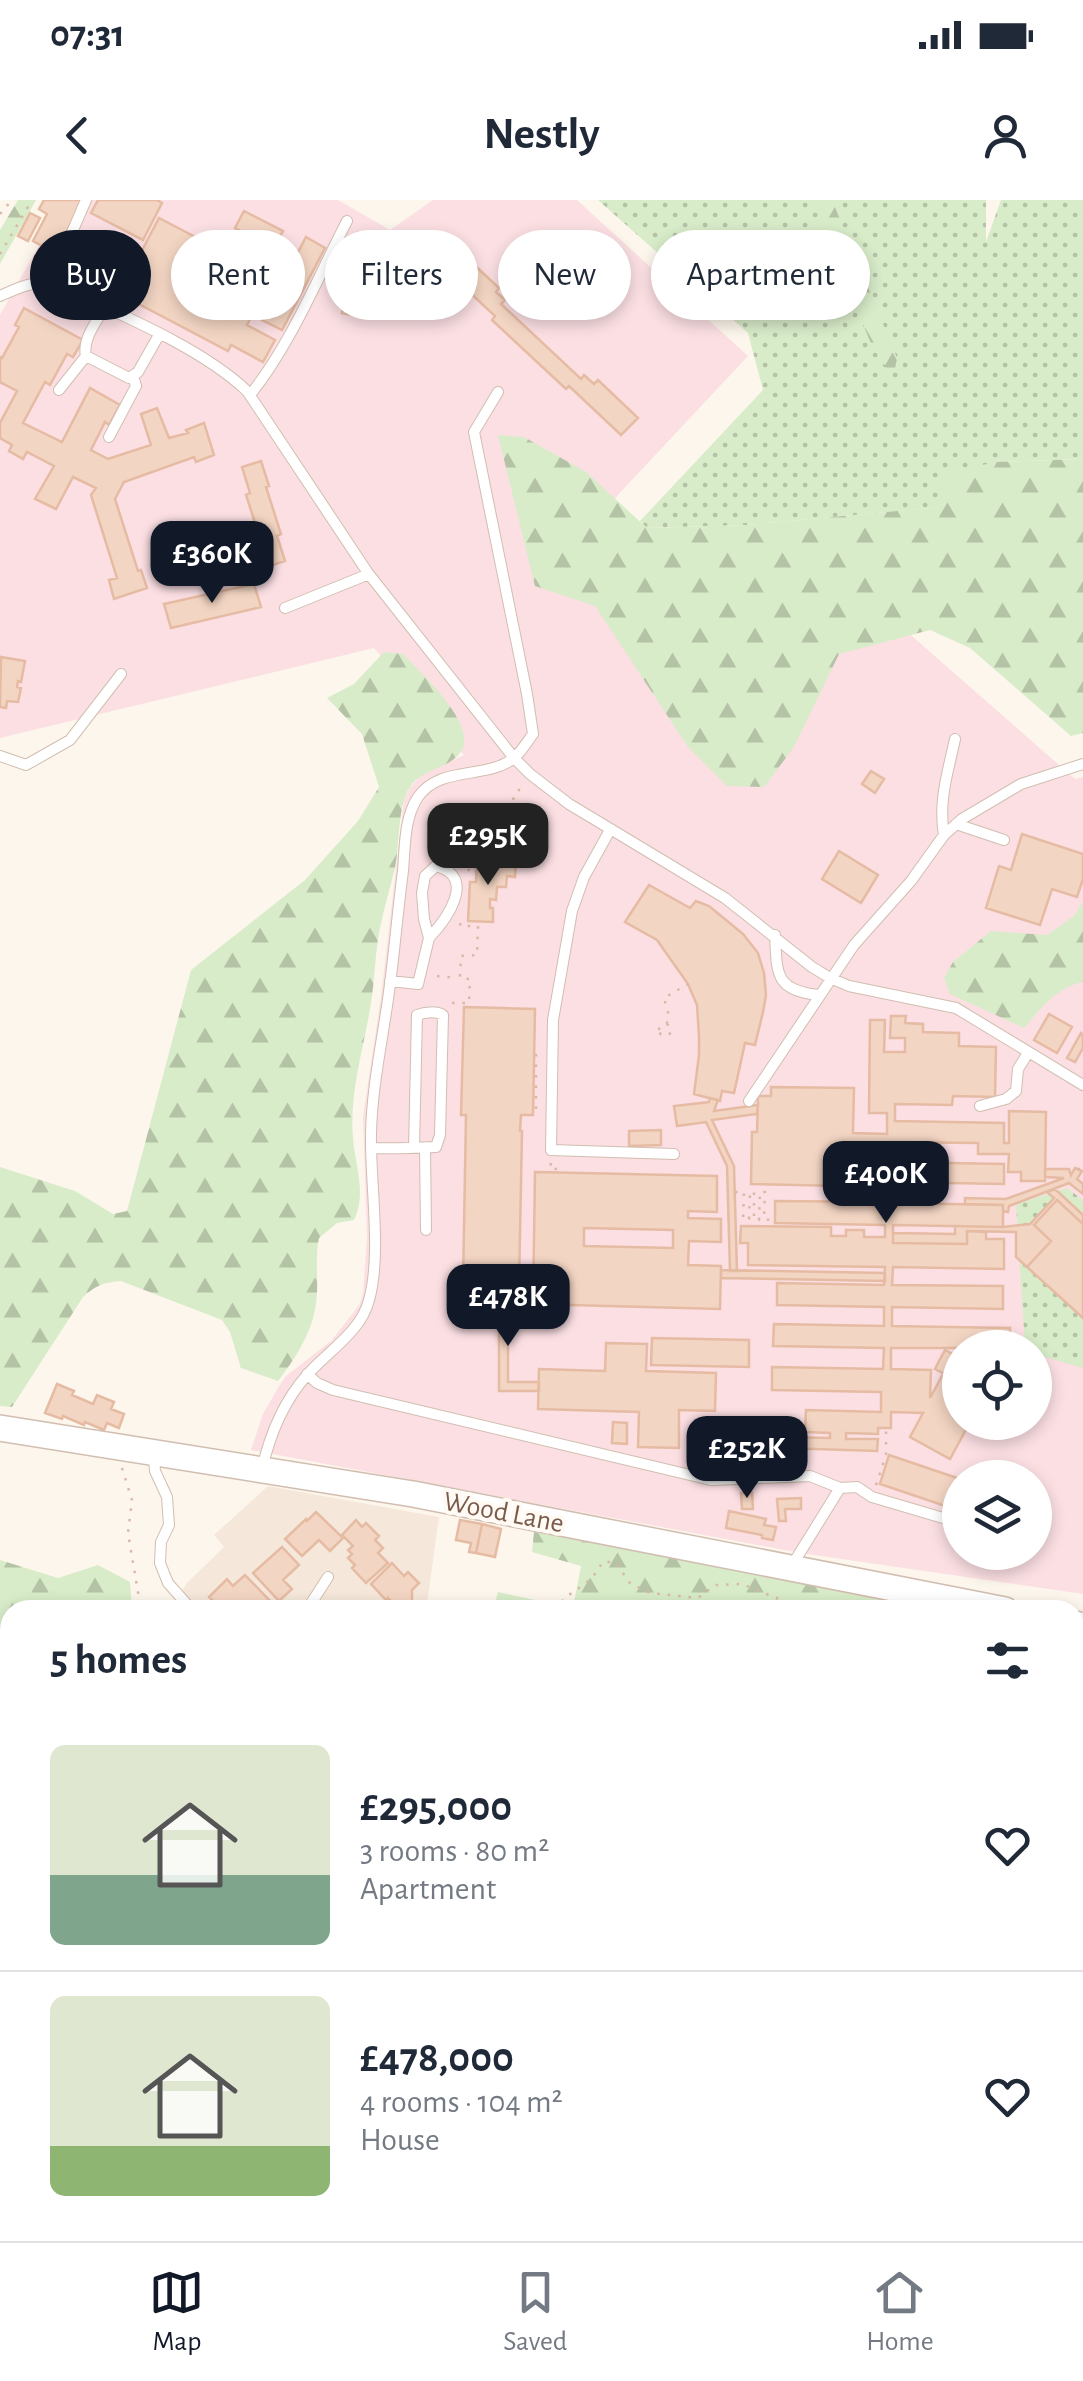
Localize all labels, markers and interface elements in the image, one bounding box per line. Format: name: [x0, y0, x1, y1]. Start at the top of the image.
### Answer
text: 07:31: [50, 16, 125, 54]
icon: back: [50, 108, 105, 163]
icon: person: [978, 108, 1033, 163]
text: Nestly: [483, 112, 600, 157]
chip: Buy: [30, 230, 151, 320]
chip: Rent: [171, 230, 305, 320]
chip: Filters: [325, 230, 478, 320]
chip: New: [498, 230, 631, 320]
chip: Apartment: [651, 230, 870, 320]
pin: £360K: [142, 521, 282, 606]
text: £360K: [173, 537, 251, 569]
pin: £295K: [418, 803, 558, 888]
text: £295K: [449, 819, 527, 851]
pin: £400K: [816, 1141, 956, 1226]
text: £400K: [845, 1157, 927, 1189]
pin: £478K: [438, 1264, 578, 1349]
text: £478K: [469, 1280, 547, 1312]
map controls: [942, 1330, 1052, 1570]
button: locate: [942, 1330, 1052, 1440]
pin: £252K: [677, 1416, 817, 1501]
text: £252K: [709, 1432, 785, 1464]
button: layers: [942, 1460, 1052, 1570]
street label: Wood Lane: [441, 1488, 566, 1538]
icon: filters: [980, 1633, 1035, 1688]
text: 5 homes: [50, 1639, 187, 1681]
icon: home: [130, 1785, 250, 1905]
text: £295,000: [360, 1786, 512, 1828]
icon: heart: [980, 1818, 1035, 1873]
text: 3 rooms · 80 m²: [360, 1835, 549, 1867]
text: Apartment: [360, 1873, 496, 1905]
icon: home: [130, 2036, 250, 2156]
text: £478,000: [360, 2037, 514, 2079]
icon: heart: [980, 2069, 1035, 2124]
text: 4 rooms · 104 m²: [360, 2086, 563, 2118]
text: House: [360, 2124, 440, 2156]
tab: Map: [149, 2265, 204, 2359]
tab: Saved: [503, 2265, 567, 2359]
tab: Home: [866, 2265, 934, 2359]

